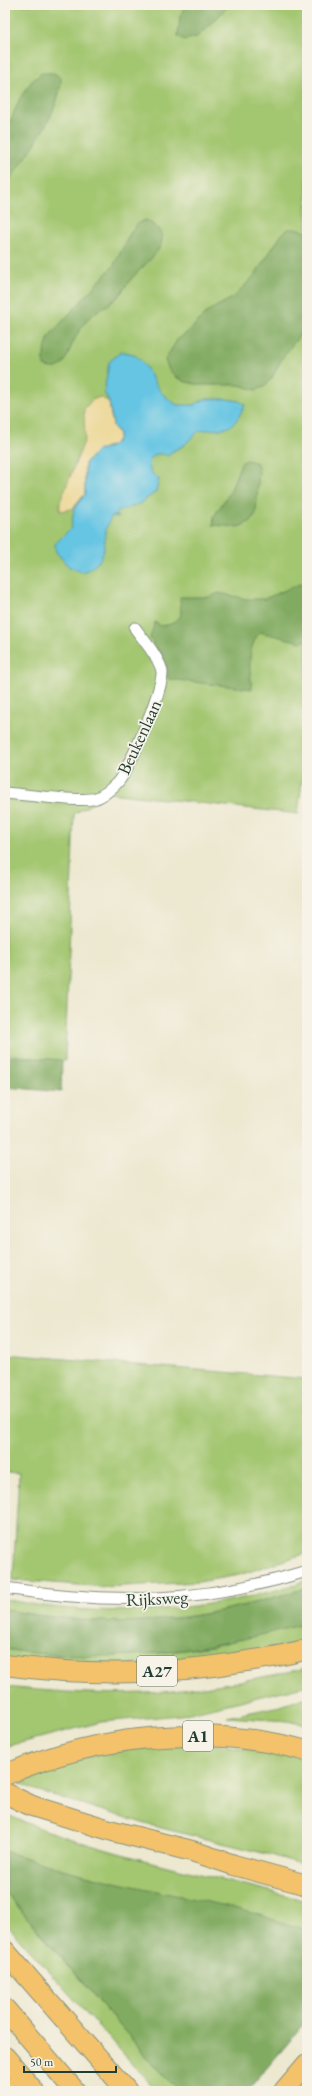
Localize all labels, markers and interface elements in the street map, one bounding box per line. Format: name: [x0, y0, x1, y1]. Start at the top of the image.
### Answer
street label: Beukenlaan: [112, 695, 167, 778]
street label: Rijksweg: [125, 1585, 189, 1611]
road number: A27: [137, 1656, 177, 1686]
road number: A1: [183, 1721, 213, 1751]
scale bar: [24, 2048, 116, 2074]
text: 50 m: [30, 2054, 54, 2070]

